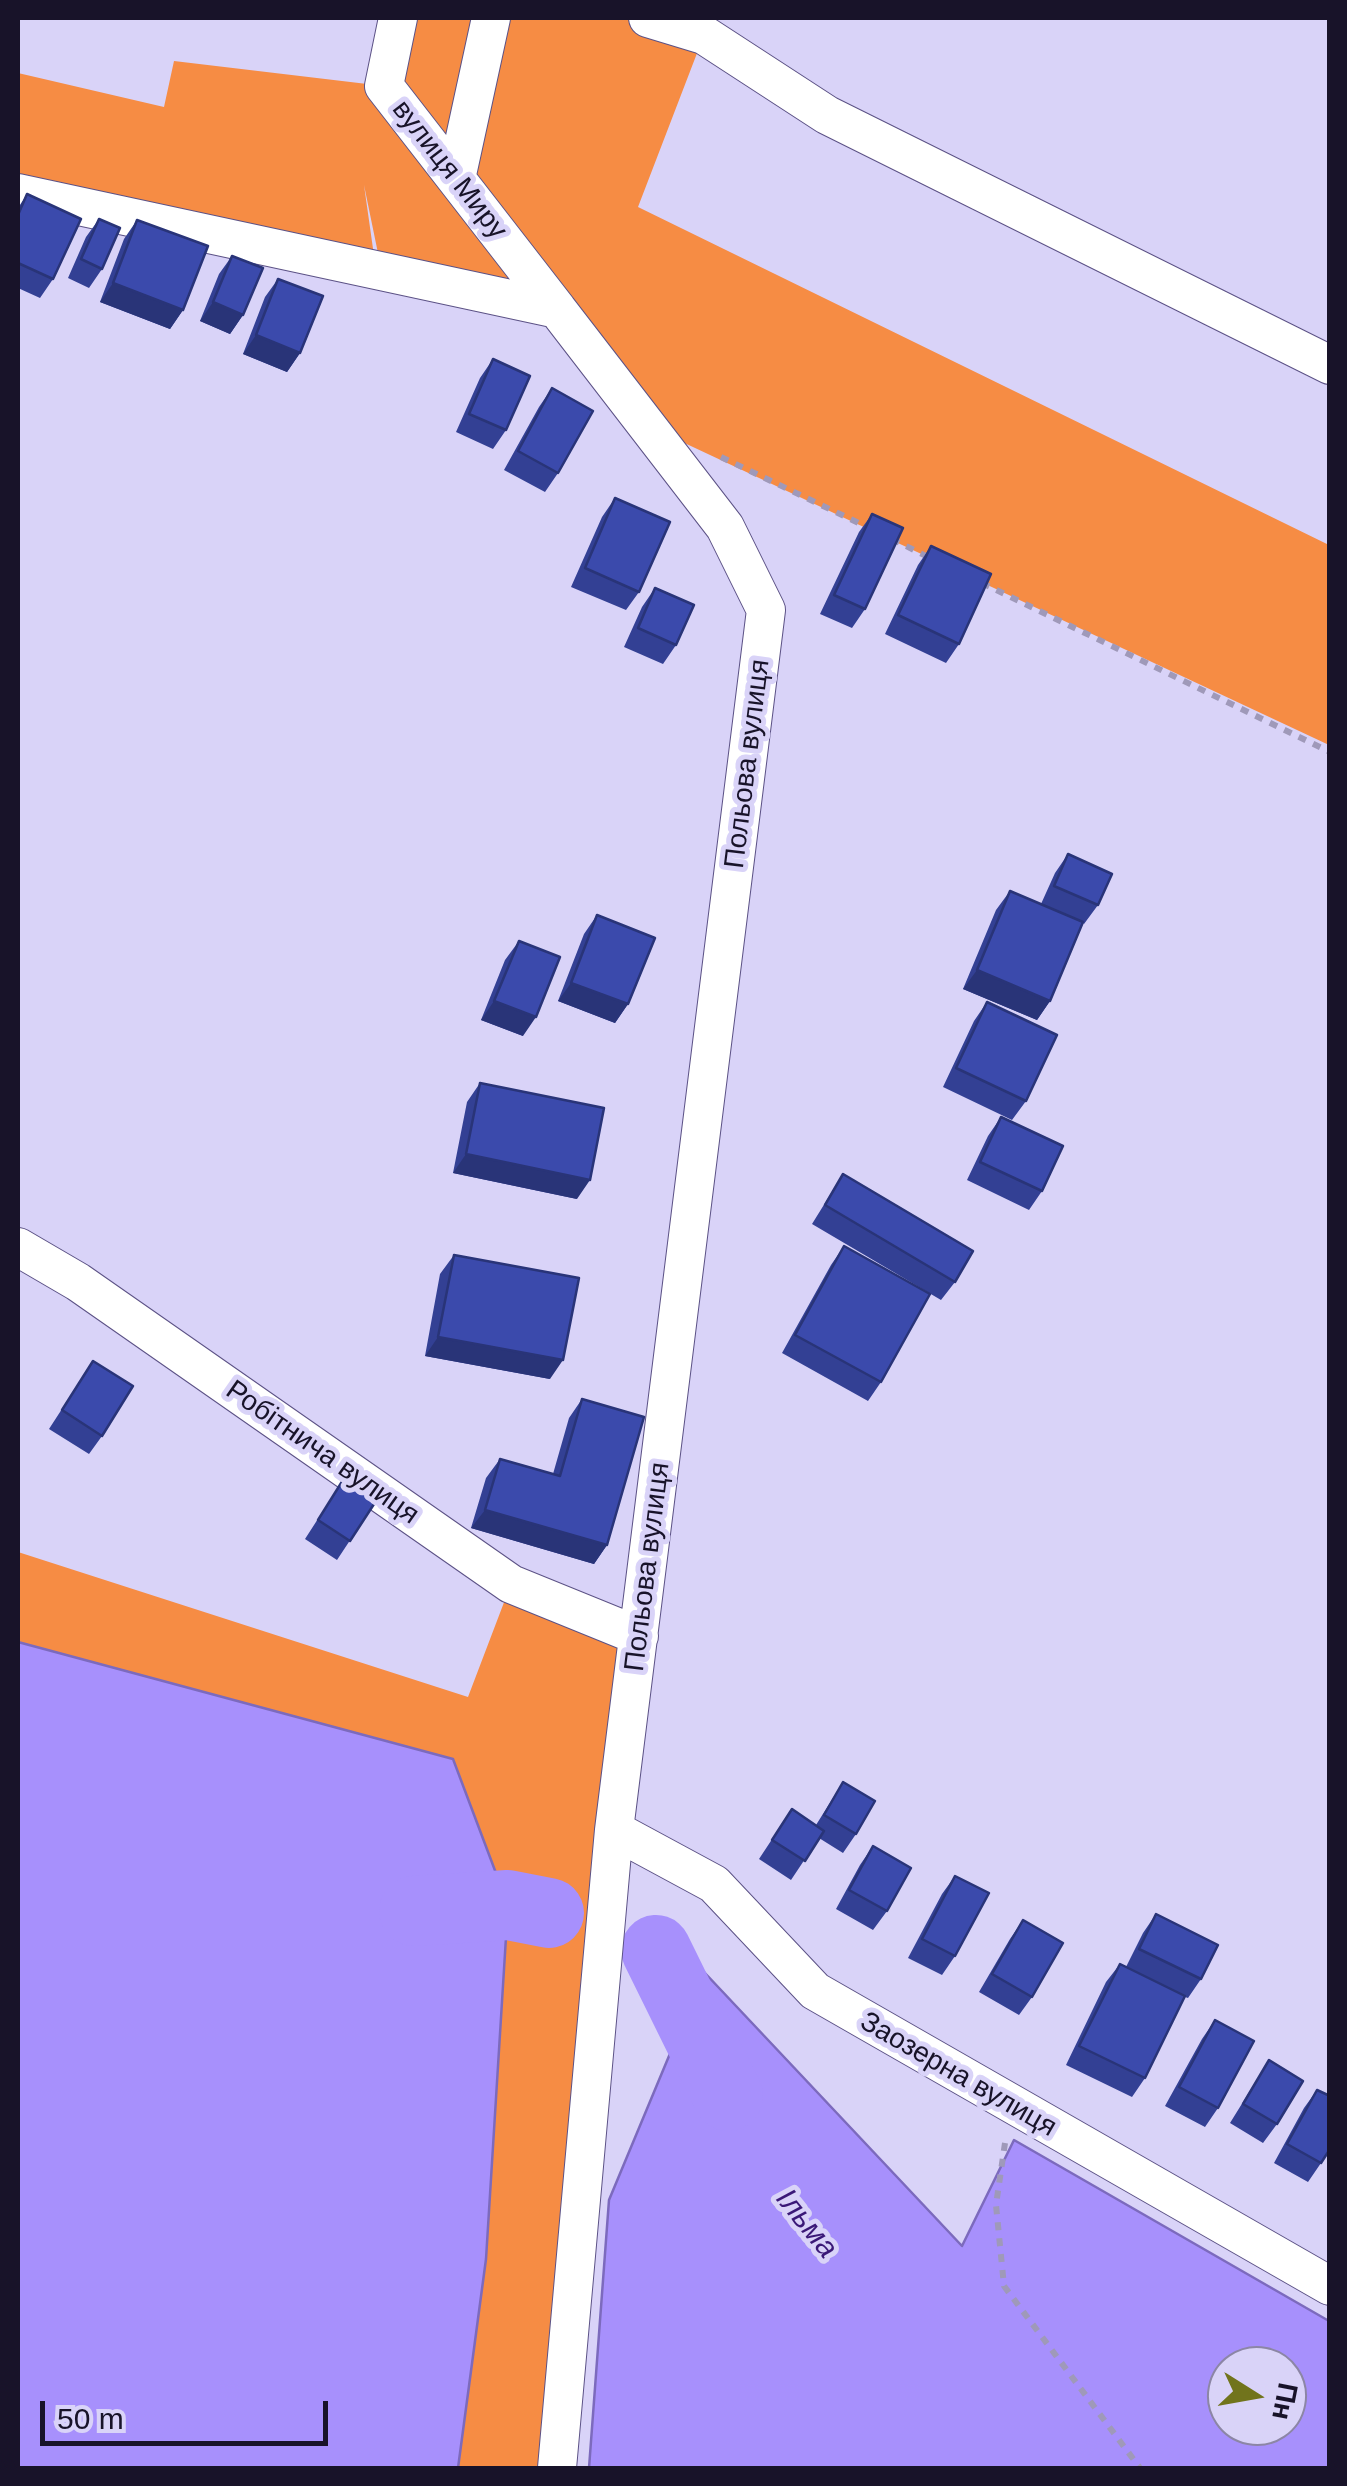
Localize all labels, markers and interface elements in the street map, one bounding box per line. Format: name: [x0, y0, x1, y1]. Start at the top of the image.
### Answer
street label: вулиця Миру: [384, 94, 514, 246]
street label: Польова вулиця: [719, 658, 777, 870]
street label: Робітнича вулиця: [219, 1374, 425, 1532]
street label: Польова вулиця: [619, 1461, 677, 1673]
street label: Заозерна вулиця: [854, 2005, 1062, 2145]
water label: Ільма: [767, 2182, 845, 2266]
north arrow: [1207, 2346, 1307, 2446]
text: Пн: [1266, 2380, 1304, 2423]
scale bar: [45, 2381, 332, 2443]
text: 50 m: [57, 2402, 124, 2435]

